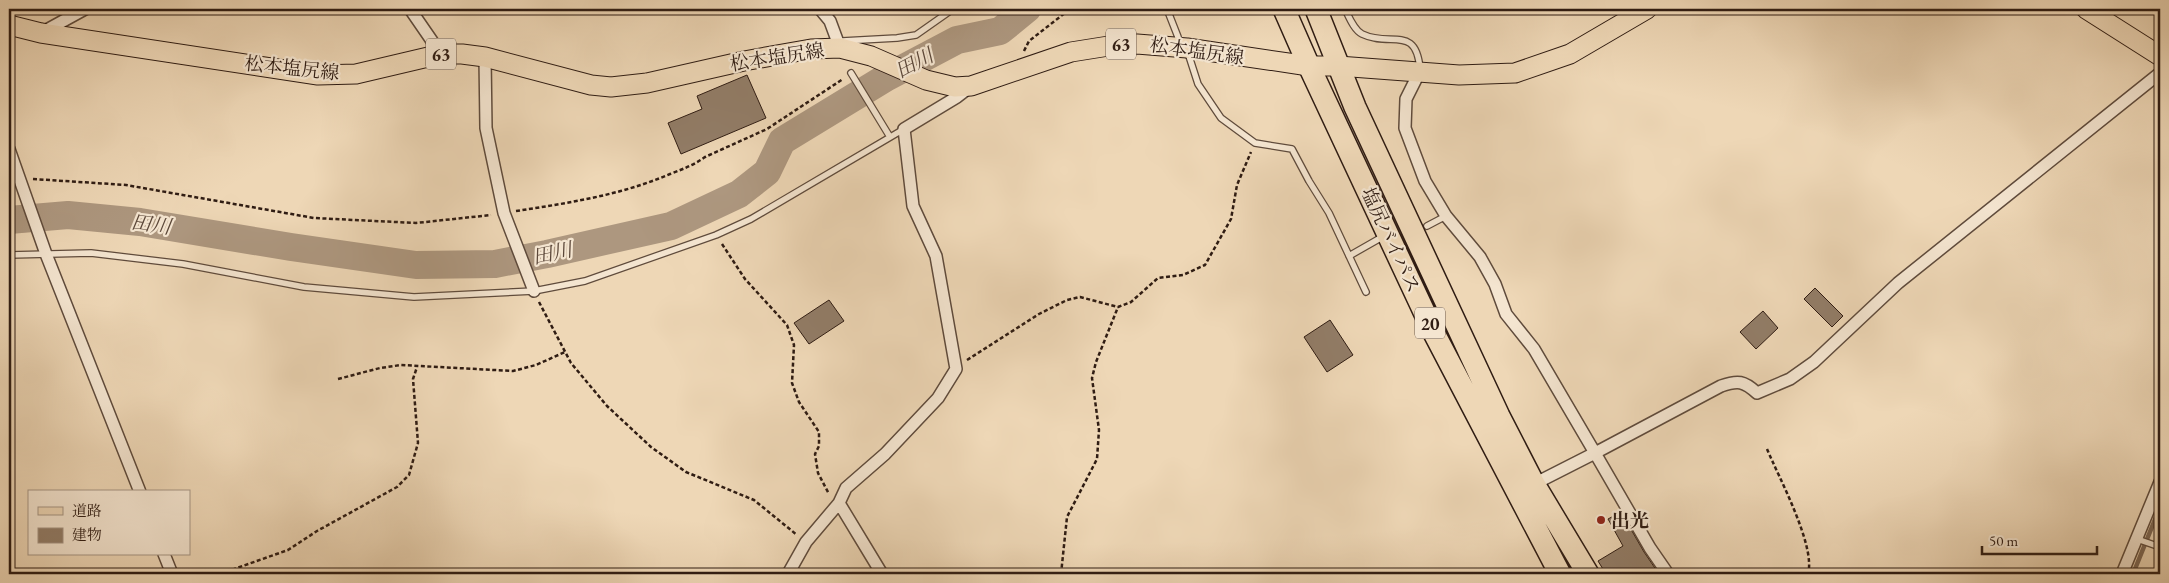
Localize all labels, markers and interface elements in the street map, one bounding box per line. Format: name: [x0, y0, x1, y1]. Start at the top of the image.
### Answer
road number: 63: [1106, 29, 1136, 60]
street label: 松本塩尻線: [1148, 32, 1246, 70]
street label: 松本塩尻線: [728, 37, 826, 77]
road number: 63: [426, 39, 456, 70]
water label: 田川: [890, 41, 940, 84]
street label: 松本塩尻線: [243, 51, 341, 85]
street label: 塩尻バイパス: [1356, 183, 1426, 297]
water label: 田川: [129, 208, 175, 240]
water label: 田川: [530, 236, 576, 270]
road number: 20: [1415, 307, 1445, 338]
legend: [28, 490, 190, 556]
text: 道路: [72, 501, 102, 520]
place label: 出光: [1611, 508, 1649, 533]
marker: 出光: [1595, 514, 1607, 526]
scale bar: [1982, 523, 2096, 555]
text: 建物: [72, 525, 102, 544]
text: 50 m: [1989, 531, 2018, 550]

